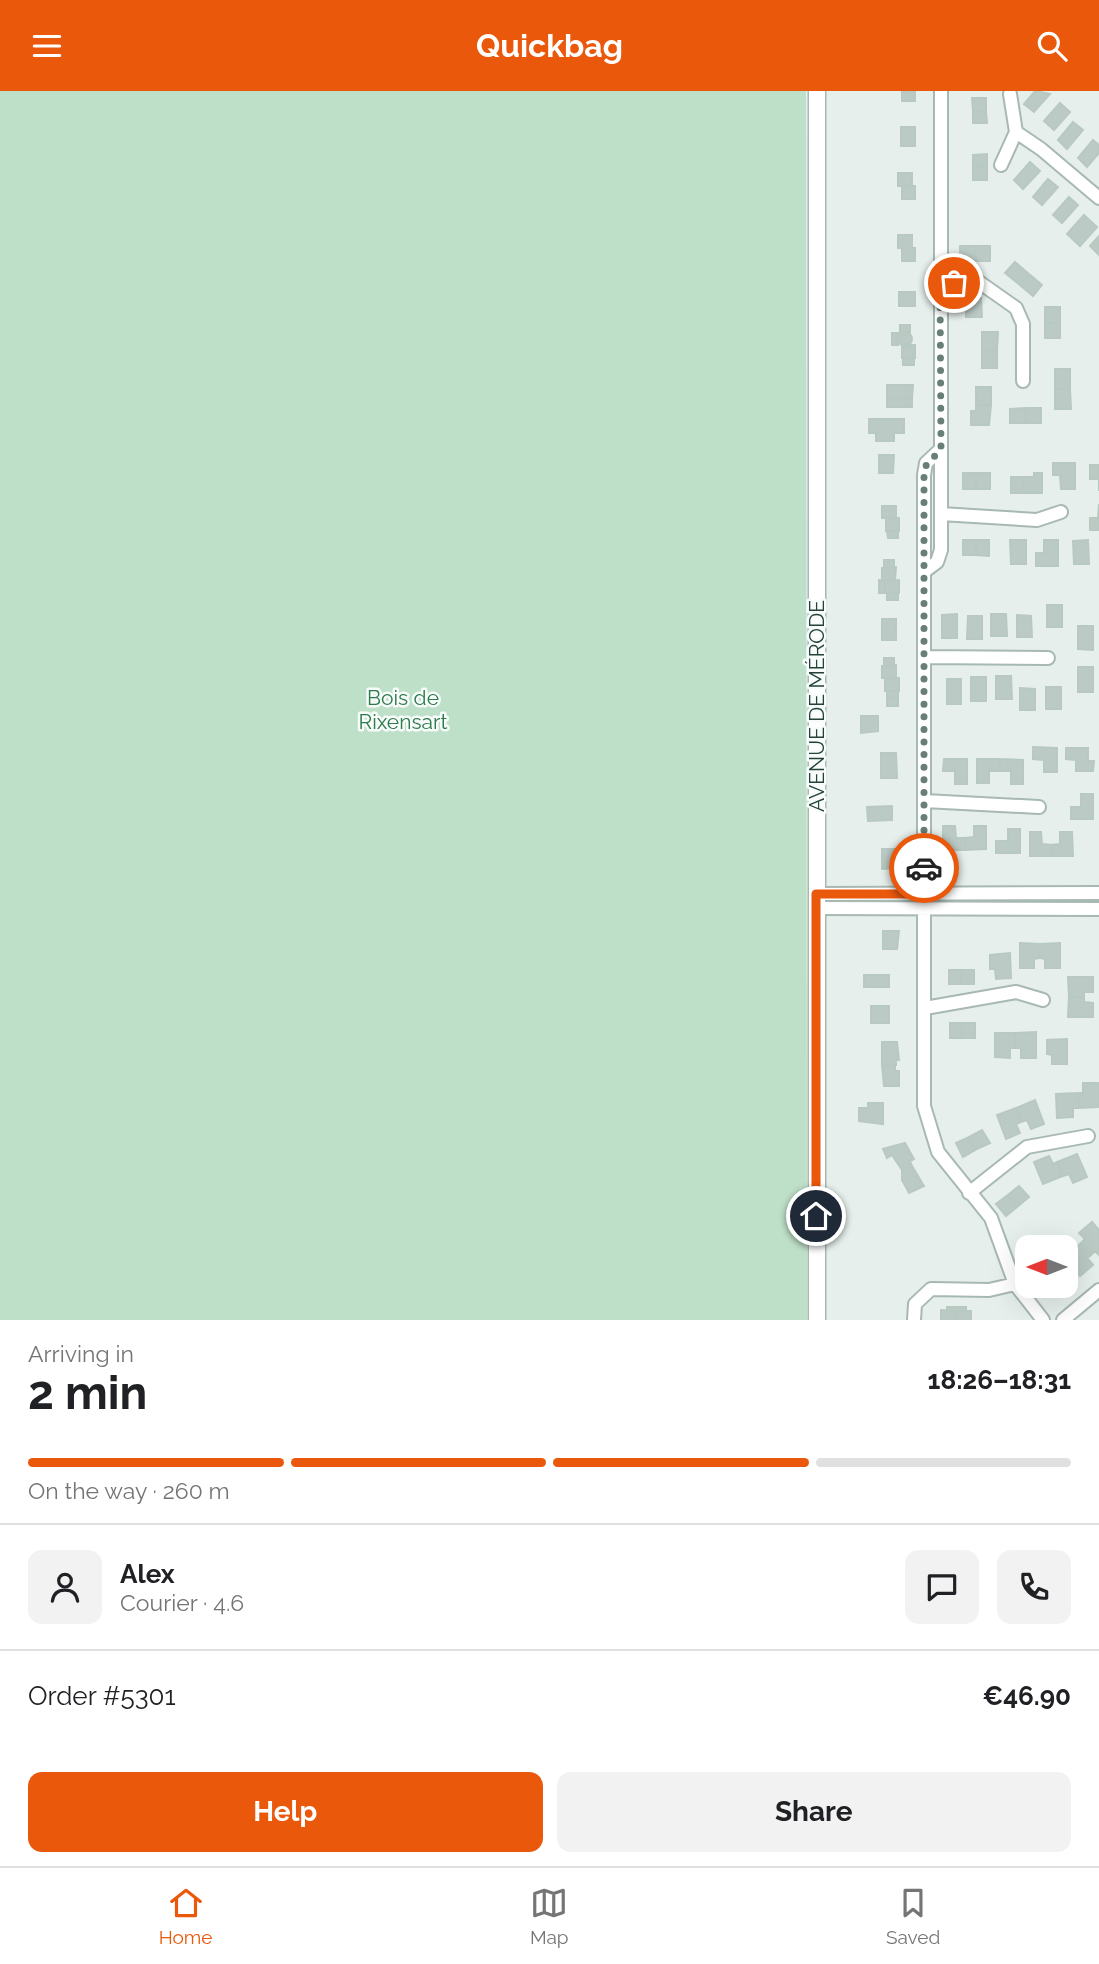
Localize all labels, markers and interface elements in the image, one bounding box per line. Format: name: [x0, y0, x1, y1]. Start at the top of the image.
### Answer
icon: menu: [28, 27, 66, 65]
text: Quickbag: [476, 27, 623, 64]
icon: search: [1033, 27, 1071, 65]
pin: [924, 253, 984, 313]
icon: bag: [935, 264, 973, 302]
street label: AVENUE DE MÉRODE: [804, 600, 829, 812]
park label: Bois de Rixensart: [359, 685, 447, 734]
courier: [889, 833, 959, 903]
icon: car: [905, 849, 943, 887]
pin: [786, 1186, 846, 1246]
icon: home: [797, 1197, 835, 1235]
north arrow: [1015, 1235, 1078, 1299]
map controls: [1015, 1235, 1078, 1298]
text: Arriving in: [28, 1340, 134, 1367]
text: 18:26–18:31: [928, 1365, 1071, 1395]
text: 2 min: [28, 1366, 147, 1420]
text: On the way · 260 m: [28, 1477, 230, 1504]
button: person: [28, 1550, 102, 1624]
button: chat: [905, 1550, 979, 1624]
button: phone: [997, 1550, 1071, 1624]
text: Alex: [120, 1559, 175, 1589]
text: Courier · 4.6: [120, 1589, 244, 1616]
text: Order #5301: [28, 1681, 176, 1711]
text: €46.90: [982, 1681, 1071, 1711]
button: Help: [28, 1772, 543, 1852]
button: Share: [557, 1772, 1071, 1852]
tab: Home: [159, 1884, 212, 1948]
tab: Map: [530, 1884, 569, 1948]
tab: Saved: [886, 1884, 940, 1948]

